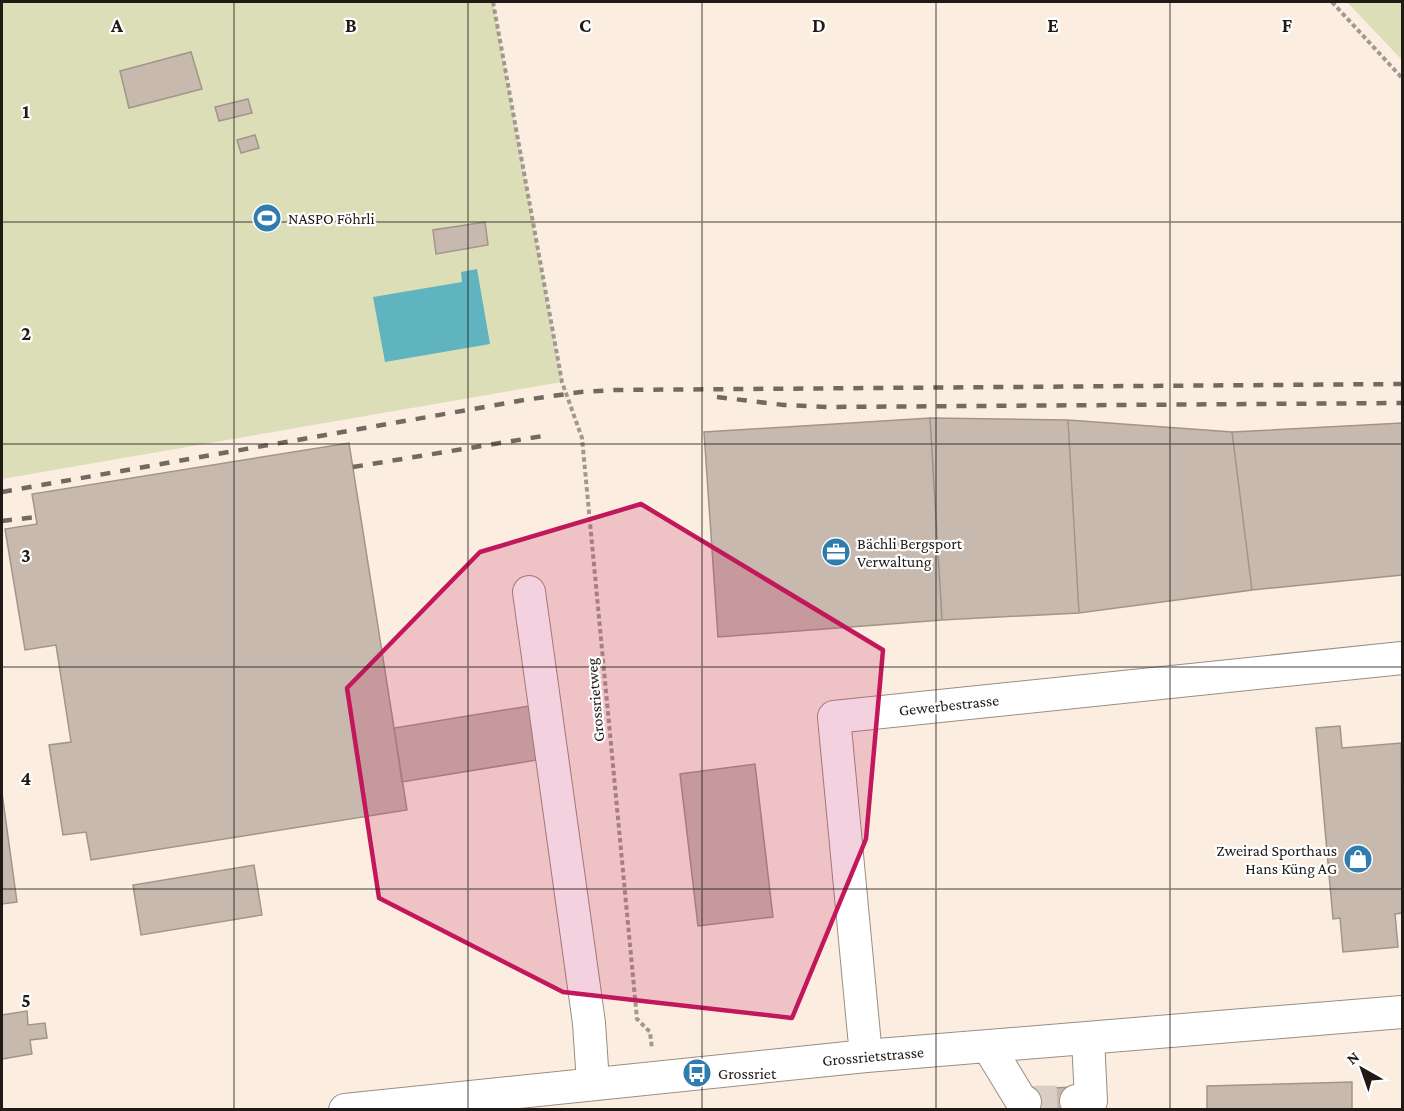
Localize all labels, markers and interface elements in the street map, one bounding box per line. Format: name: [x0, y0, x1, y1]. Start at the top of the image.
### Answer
text: A: [110, 14, 124, 36]
text: B: [345, 14, 357, 36]
text: C: [579, 14, 591, 36]
text: D: [812, 14, 826, 36]
text: E: [1047, 14, 1059, 36]
text: F: [1282, 14, 1293, 36]
text: 1: [22, 100, 30, 122]
sports icon: NASPO Föhrli: [251, 202, 283, 234]
place label: NASPO Föhrli: [288, 210, 375, 227]
text: 2: [21, 322, 31, 344]
place label: Bächli Bergsport Verwaltung: [857, 535, 963, 571]
office icon: Bächli Bergsport Verwaltung: [820, 536, 852, 568]
text: 3: [21, 544, 31, 566]
street label: Grossrietweg: [583, 657, 608, 743]
street label: Gewerbestrasse: [898, 691, 1000, 719]
text: 4: [21, 767, 32, 789]
place label: Zweirad Sporthaus Hans Küng AG: [1216, 842, 1337, 878]
shop icon: Zweirad Sporthaus Hans Küng AG: [1342, 843, 1374, 875]
text: 5: [21, 989, 31, 1011]
north arrow: [1332, 1039, 1392, 1099]
street label: Grossrietstrasse: [821, 1043, 925, 1069]
text: N: [1343, 1048, 1362, 1068]
bus stop icon: Grossriet: [681, 1057, 713, 1089]
place label: Grossriet: [718, 1065, 777, 1082]

